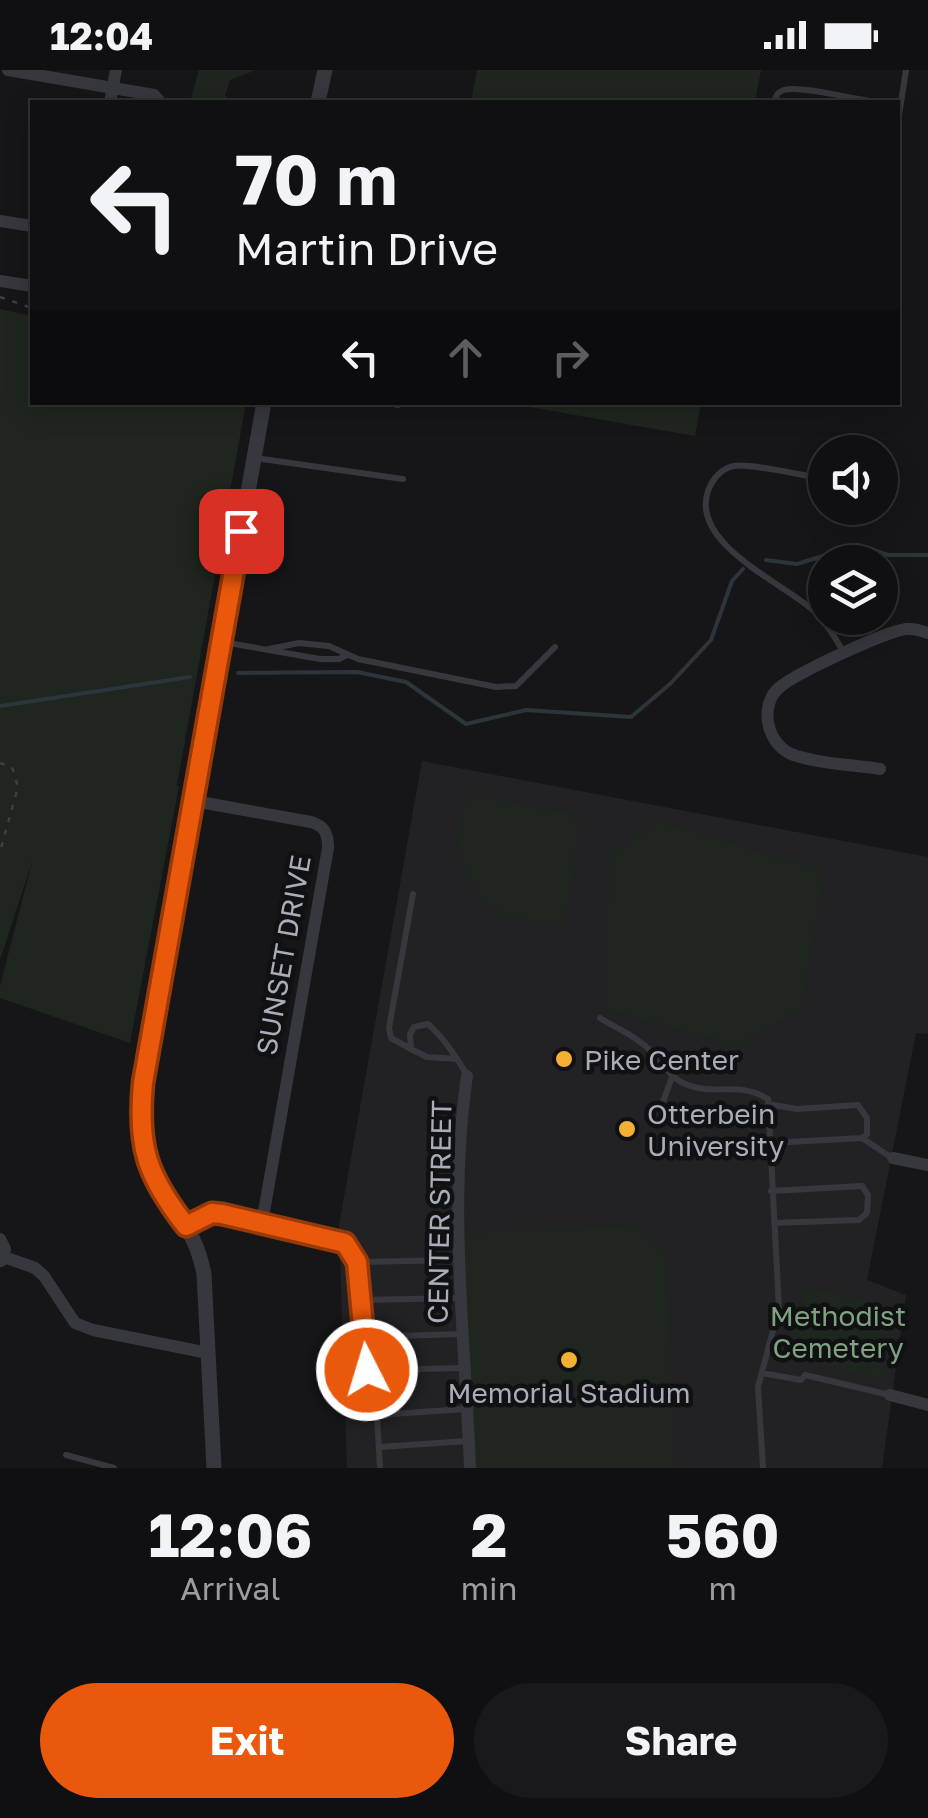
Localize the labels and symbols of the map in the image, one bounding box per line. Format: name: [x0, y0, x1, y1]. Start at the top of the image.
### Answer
pin: [199, 489, 284, 574]
street label: SUNSET DRIVE: [249, 852, 317, 1058]
place label: Pike Center: [584, 1043, 739, 1076]
marker: Pike Center: [553, 1048, 575, 1070]
place label: Otterbein University: [647, 1097, 785, 1162]
street label: CENTER STREET: [421, 1100, 457, 1324]
marker: Otterbein University: [616, 1118, 638, 1140]
park label: Methodist Cemetery: [770, 1299, 906, 1364]
position arrow: [315, 1318, 419, 1422]
marker: Memorial Stadium: [558, 1349, 580, 1371]
place label: Memorial Stadium: [448, 1376, 690, 1409]

